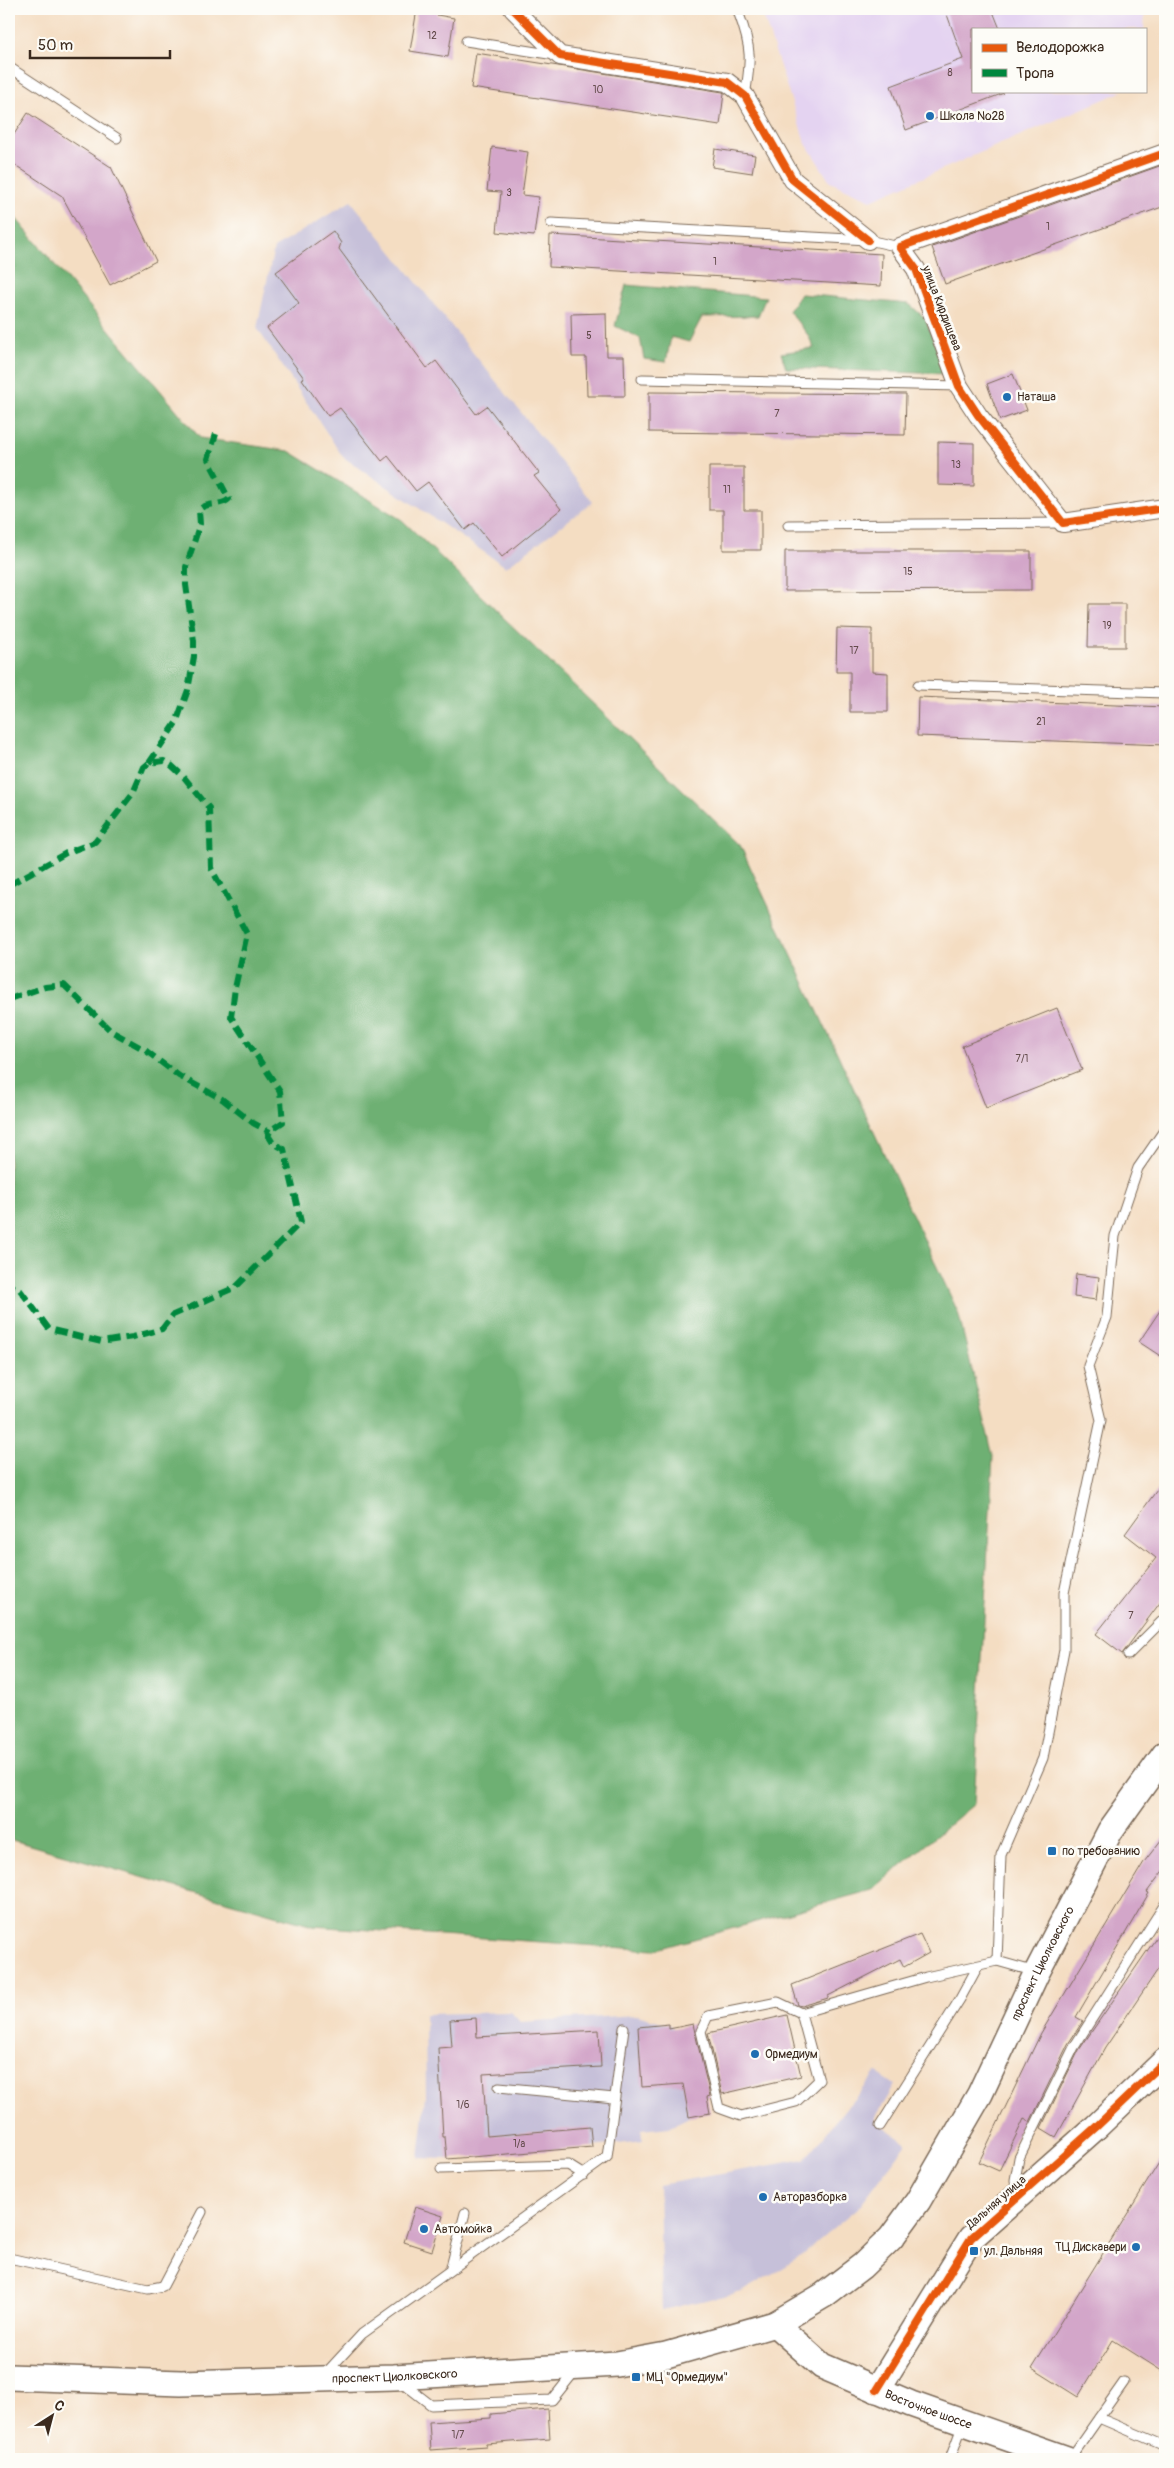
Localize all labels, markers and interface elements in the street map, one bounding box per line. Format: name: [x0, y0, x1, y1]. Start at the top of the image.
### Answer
scale bar: [30, 28, 170, 60]
legend: [972, 28, 1146, 92]
house number: 12: [427, 30, 437, 42]
text: 50 m: [38, 36, 73, 55]
text: Велодорожка: [1016, 38, 1104, 57]
text: Тропа: [1016, 64, 1054, 83]
house number: 8: [947, 67, 953, 79]
house number: 10: [593, 84, 604, 96]
place label: Школа №28: [940, 109, 1004, 124]
marker: Школа №28: [924, 110, 936, 122]
house number: 3: [506, 187, 512, 199]
house number: 1: [1046, 221, 1050, 233]
house number: 1: [713, 256, 717, 268]
street label: улица Кирдищева: [918, 263, 965, 353]
house number: 5: [586, 330, 592, 342]
place label: Наташа: [1017, 390, 1056, 405]
marker: Наташа: [1001, 391, 1013, 403]
house number: 7: [774, 408, 780, 420]
house number: 13: [951, 459, 961, 471]
house number: 11: [723, 484, 731, 496]
house number: 15: [903, 566, 913, 578]
house number: 19: [1102, 620, 1112, 632]
house number: 17: [849, 645, 859, 657]
house number: 21: [1036, 716, 1046, 728]
house number: 7/1: [1016, 1053, 1028, 1065]
house number: 7: [1128, 1610, 1134, 1622]
place label: по требованию: [1062, 1844, 1140, 1859]
marker: по требованию: [1046, 1845, 1058, 1857]
street label: проспект Циолковского: [1008, 1903, 1078, 2023]
place label: Ормедиум: [765, 2047, 818, 2062]
marker: Ормедиум: [749, 2048, 761, 2060]
house number: 1/6: [456, 2099, 470, 2111]
house number: 1/а: [513, 2138, 525, 2150]
street label: Дальняя улица: [963, 2172, 1030, 2233]
place label: Авторазборка: [773, 2190, 847, 2205]
marker: Авторазборка: [757, 2191, 769, 2203]
place label: Автомойка: [434, 2222, 492, 2237]
marker: Автомойка: [418, 2223, 430, 2235]
place label: ТЦ Дискавери: [1055, 2240, 1127, 2255]
marker: ТЦ Дискавери: [1130, 2241, 1142, 2253]
place label: ул. Дальняя: [983, 2244, 1043, 2259]
marker: ул. Дальняя: [968, 2245, 980, 2257]
street label: проспект Циолковского: [332, 2366, 459, 2387]
place label: МЦ "Ормедиум": [646, 2370, 728, 2385]
marker: МЦ "Ормедиум": [630, 2371, 642, 2383]
street label: Восточное шоссе: [882, 2387, 974, 2433]
north arrow: [28, 2390, 78, 2440]
text: С: [51, 2396, 68, 2416]
house number: 1/7: [452, 2429, 465, 2441]

